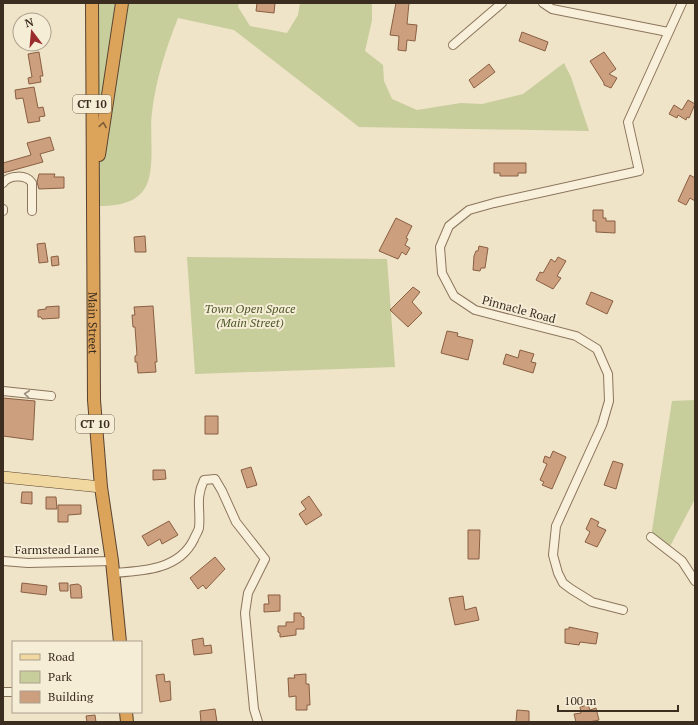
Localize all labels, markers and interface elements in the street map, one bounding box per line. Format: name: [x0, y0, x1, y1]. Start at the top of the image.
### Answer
north arrow: [12, 12, 52, 52]
text: N: [23, 14, 36, 30]
road number: CT 10: [73, 95, 111, 113]
one-way arrow: [98, 122, 107, 128]
street label: Main Street: [86, 292, 101, 355]
street label: Pinnacle Road: [480, 292, 558, 326]
park label: Town Open Space (Main Street): [204, 301, 296, 330]
one-way arrow: [24, 390, 30, 399]
road number: CT 10: [76, 415, 114, 433]
street label: Farmstead Lane: [15, 542, 99, 557]
legend: [12, 641, 142, 713]
text: Road: [48, 649, 75, 664]
text: Park: [48, 669, 73, 684]
scale bar: [558, 687, 678, 713]
text: Building: [48, 689, 94, 704]
text: 100 m: [564, 693, 597, 708]

